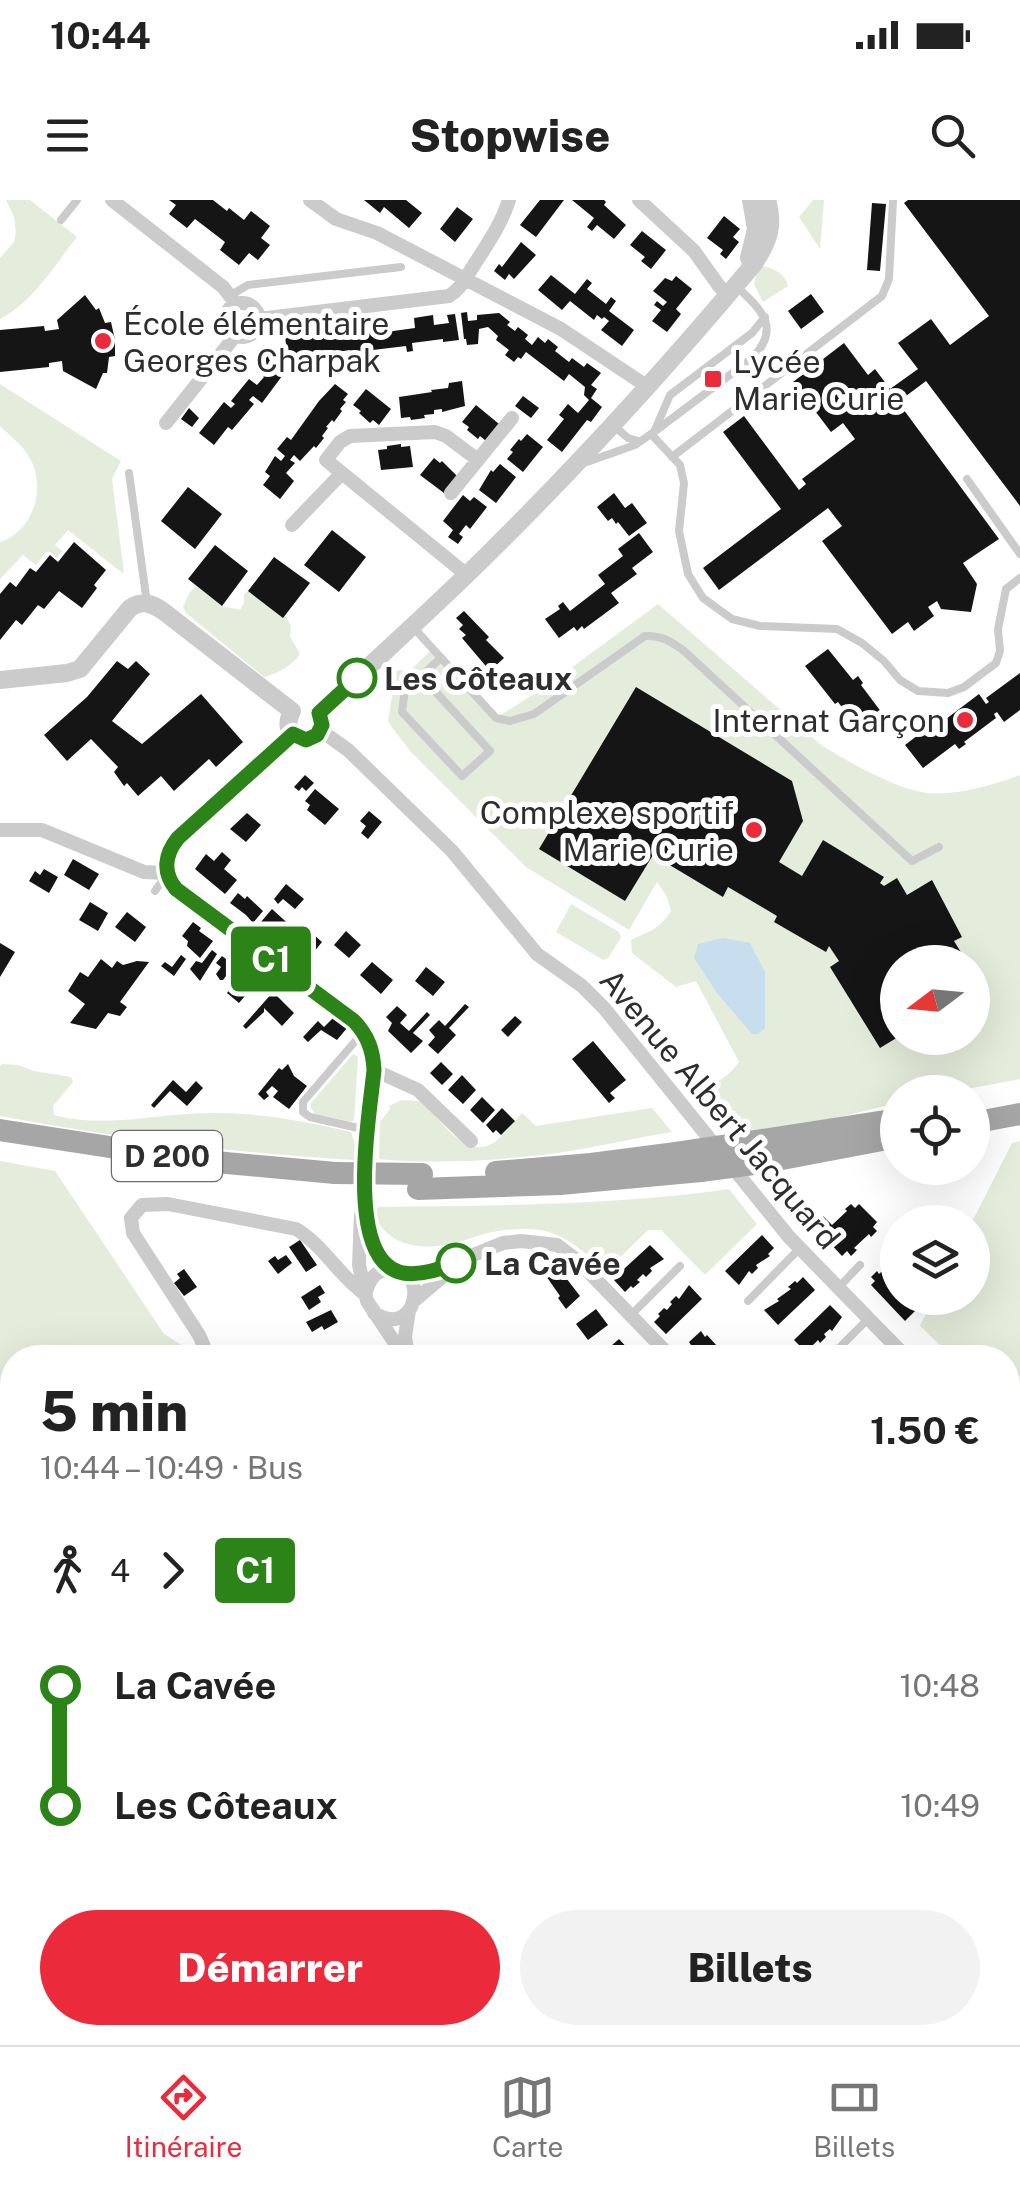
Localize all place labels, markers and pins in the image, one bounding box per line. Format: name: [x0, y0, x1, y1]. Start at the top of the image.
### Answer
place label: École élémentaire Georges Charpak: [123, 305, 389, 379]
marker: École élémentaire Georges Charpak: [92, 330, 114, 352]
place label: Lycée Marie Curie: [733, 343, 904, 417]
marker: Lycée Marie Curie: [702, 368, 724, 390]
marker: Les Côteaux: [338, 659, 376, 697]
place label: Les Côteaux: [384, 660, 573, 697]
place label: Internat Garçon: [713, 702, 945, 739]
marker: Internat Garçon: [954, 709, 976, 731]
place label: Complexe sportif Marie Curie: [480, 794, 734, 868]
marker: Complexe sportif Marie Curie: [743, 819, 765, 841]
marker: La Cavée: [437, 1244, 475, 1282]
place label: La Cavée: [484, 1245, 621, 1282]

